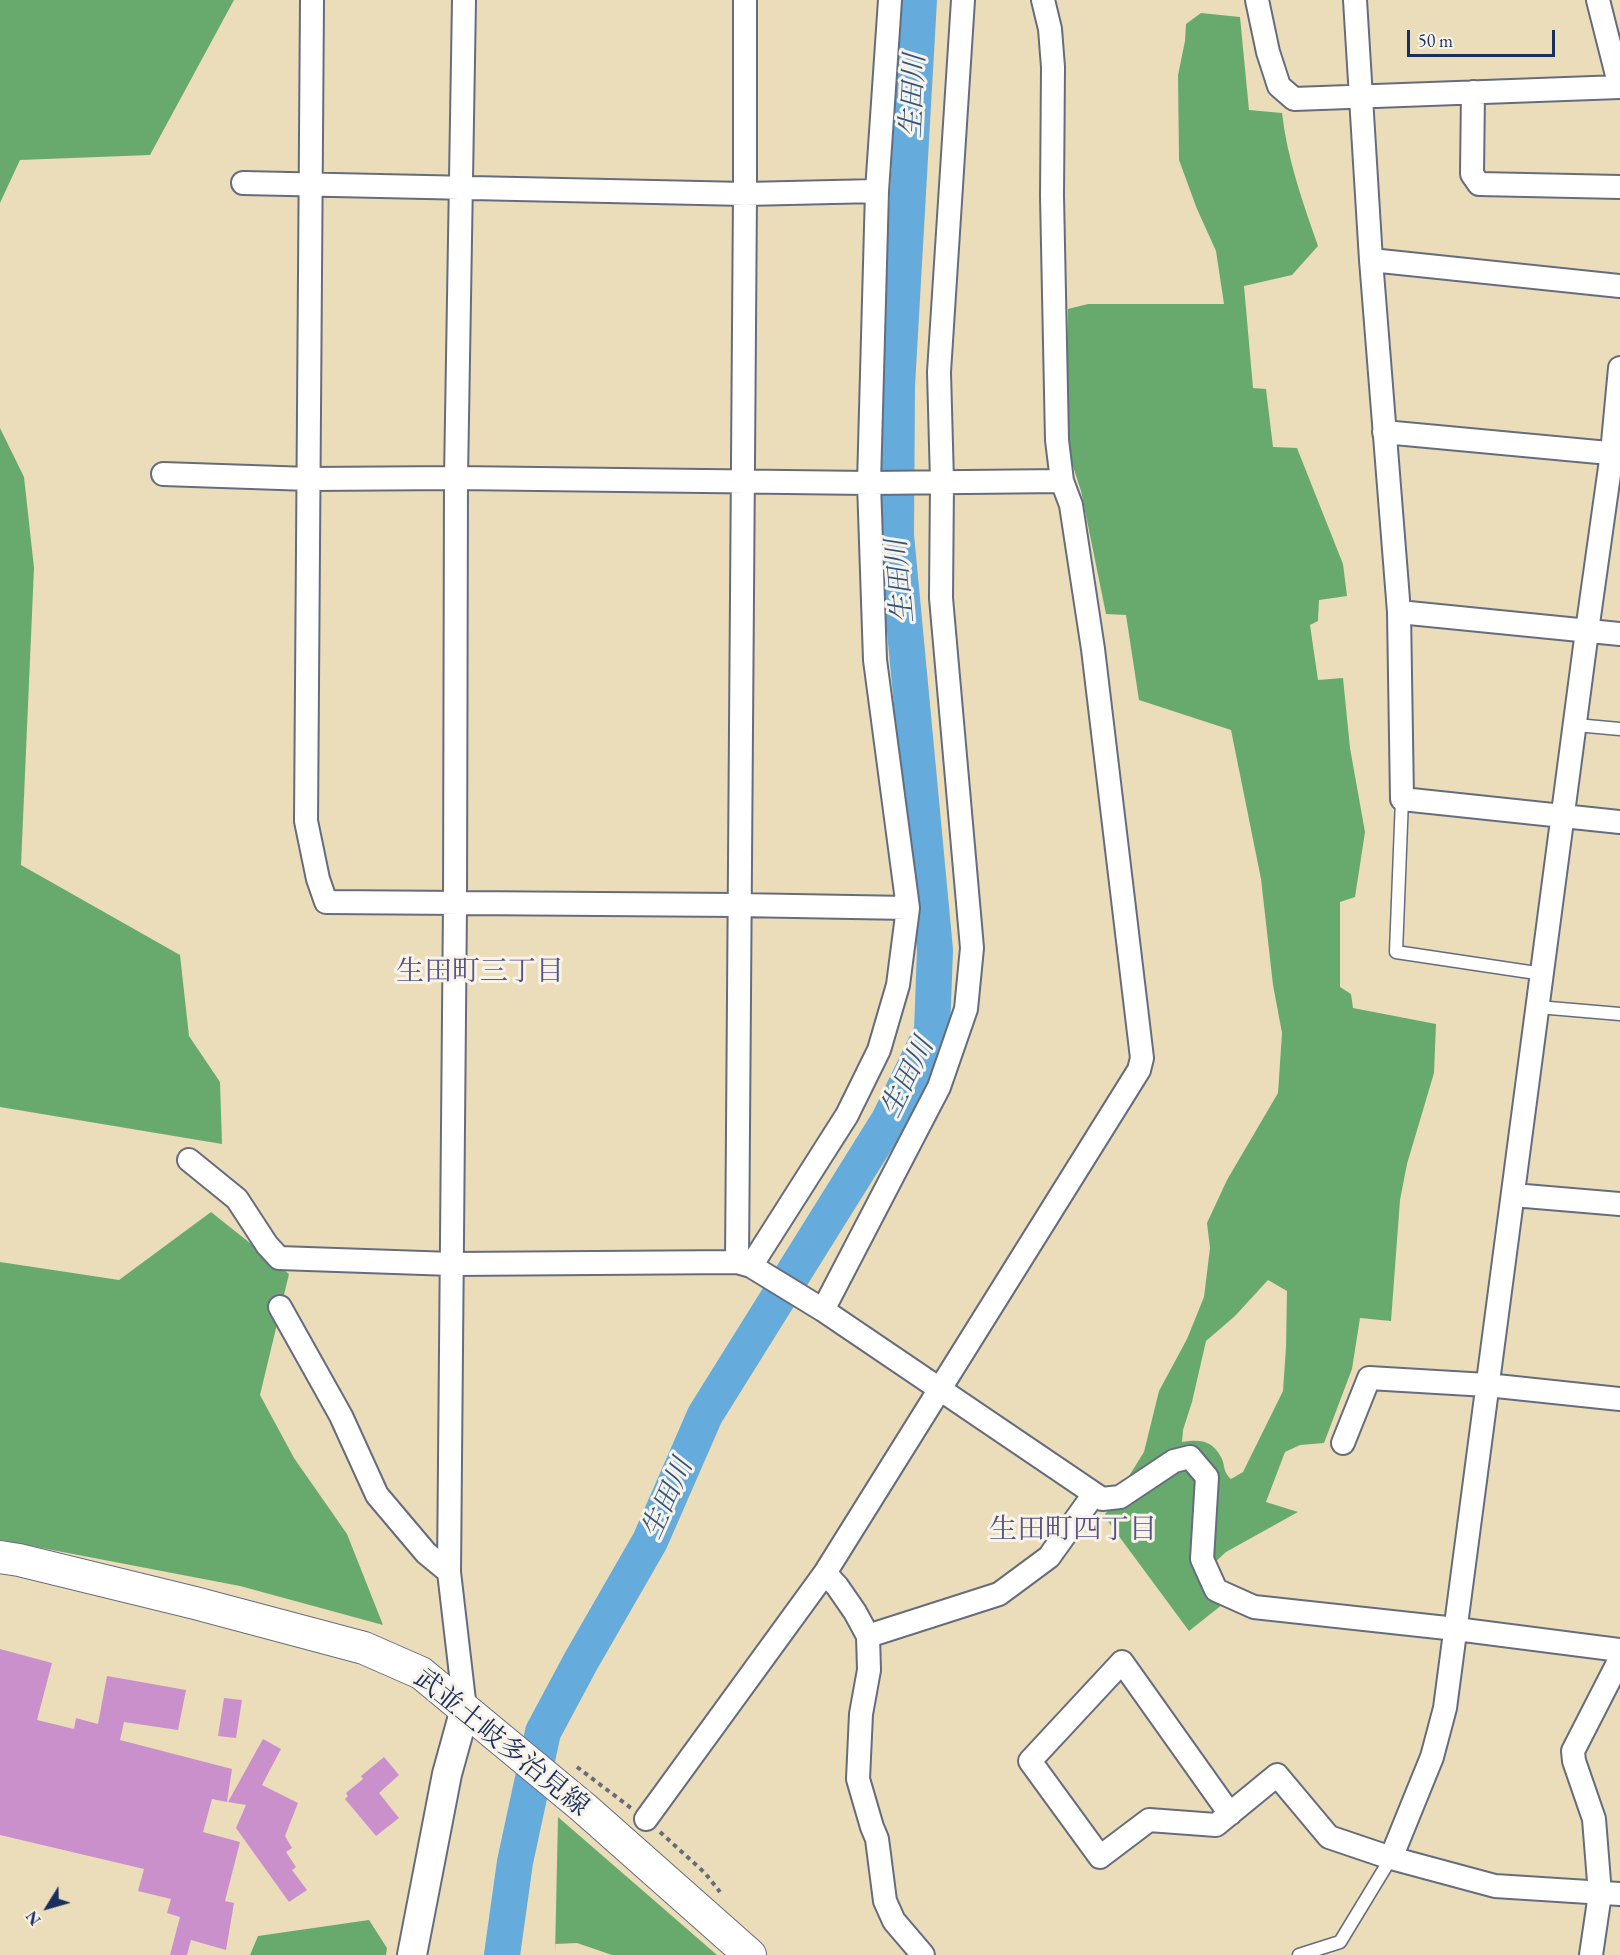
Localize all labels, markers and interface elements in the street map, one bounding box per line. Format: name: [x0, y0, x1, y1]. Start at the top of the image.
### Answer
scale bar: [1410, 18, 1558, 56]
text: 50 m: [1418, 29, 1453, 52]
water label: 生田川: [895, 53, 933, 139]
water label: 生田川: [881, 538, 921, 624]
district label: 生田町三丁目: [396, 955, 564, 989]
water label: 生田川: [874, 1033, 942, 1123]
water label: 生田川: [636, 1454, 700, 1544]
district label: 生田町四丁目: [989, 1513, 1157, 1547]
street label: 武並土岐多治見線: [407, 1662, 595, 1824]
north arrow: [18, 1877, 78, 1937]
text: N: [21, 1907, 46, 1930]

